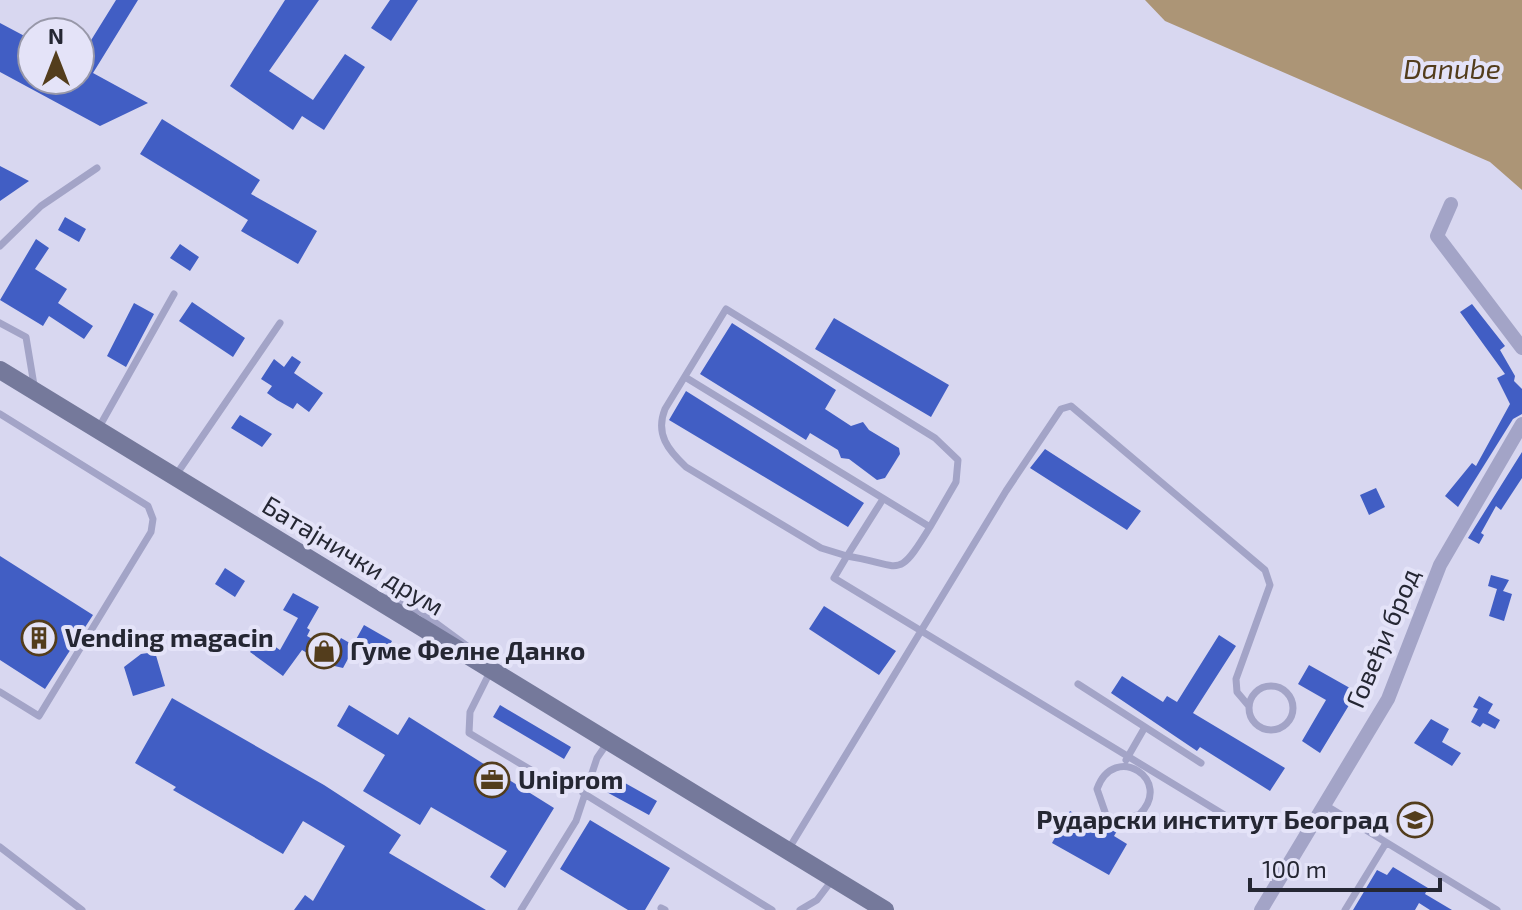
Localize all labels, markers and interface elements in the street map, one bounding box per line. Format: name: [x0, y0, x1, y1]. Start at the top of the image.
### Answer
north arrow: [16, 16, 96, 96]
text: N: [48, 22, 64, 48]
water label: Danube: [1403, 51, 1501, 85]
street label: Батајнички друм: [257, 488, 450, 622]
street label: Говеђи брод: [1338, 563, 1426, 712]
building icon: Vending magacin: [20, 619, 58, 657]
place label: Vending magacin: [65, 621, 274, 652]
shop icon: Гуме Фелне Данко: [305, 632, 343, 670]
place label: Гуме Фелне Данко: [350, 634, 585, 665]
office icon: Uniprom: [473, 761, 511, 799]
place label: Uniprom: [518, 763, 623, 794]
school or university icon: Рударски институт Београд: [1396, 801, 1434, 839]
place label: Рударски институт Београд: [1036, 803, 1389, 834]
scale bar: [1250, 842, 1440, 892]
text: 100 m: [1262, 854, 1327, 883]

